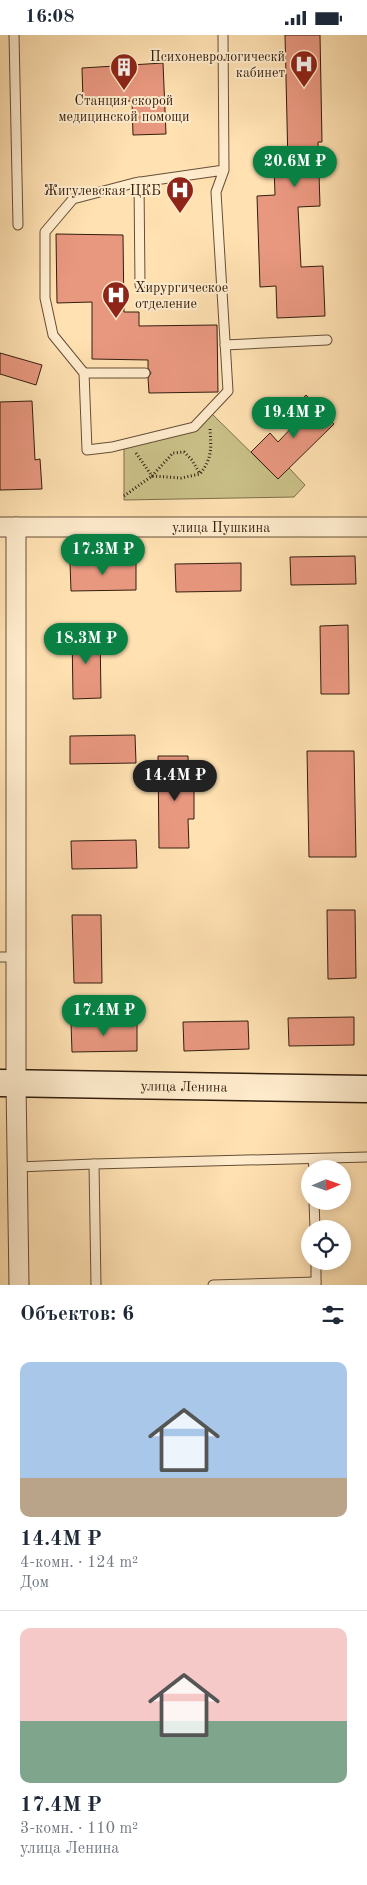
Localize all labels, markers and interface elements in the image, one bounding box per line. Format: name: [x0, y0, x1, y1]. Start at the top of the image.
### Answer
text: 16:08: [25, 8, 74, 27]
hospital icon: Психоневрологическй кабинет: [289, 49, 319, 88]
place label: Психоневрологическй кабинет: [150, 50, 285, 80]
building icon: Станция скорой медицинской помощи: [109, 52, 139, 91]
place label: Станция скорой медицинской помощи: [58, 94, 190, 124]
pin: 20.6M ₽: [249, 145, 341, 188]
text: 20.6M ₽: [264, 154, 326, 170]
hospital icon: Жигулевская ЦКБ: [165, 175, 195, 214]
place label: Жигулевская ЦКБ: [44, 184, 161, 198]
hospital icon: Хирургическое отделение: [101, 280, 131, 319]
place label: Хирургическое отделение: [135, 281, 228, 311]
pin: 19.4M ₽: [248, 397, 340, 439]
text: 19.4M ₽: [263, 405, 325, 421]
street label: улица Пушкина: [172, 521, 270, 535]
pin: 17.3M ₽: [57, 533, 149, 576]
text: 17.3M ₽: [72, 542, 134, 558]
pin: 18.3M ₽: [40, 623, 132, 665]
text: 18.3M ₽: [55, 631, 117, 647]
pin: 14.4M ₽: [129, 759, 221, 802]
text: 14.4M ₽: [144, 768, 206, 784]
pin: 17.4M ₽: [58, 995, 150, 1037]
text: 17.4M ₽: [73, 1003, 135, 1019]
street label: улица Ленина: [140, 1079, 228, 1095]
north arrow: [301, 1160, 351, 1210]
map controls: [301, 1160, 351, 1270]
button: locate: [301, 1220, 351, 1270]
icon: filters: [319, 1301, 347, 1329]
text: Объектов: 6: [20, 1304, 134, 1325]
icon: home: [139, 1395, 229, 1485]
text: 14.4M ₽: [20, 1529, 102, 1550]
text: 4-комн. · 124 m²: [20, 1555, 138, 1571]
text: Дом: [20, 1575, 49, 1591]
icon: home: [139, 1660, 229, 1750]
text: 17.4M ₽: [20, 1795, 102, 1816]
text: 3-комн. · 110 m²: [20, 1821, 138, 1837]
text: улица Ленина: [20, 1841, 119, 1857]

